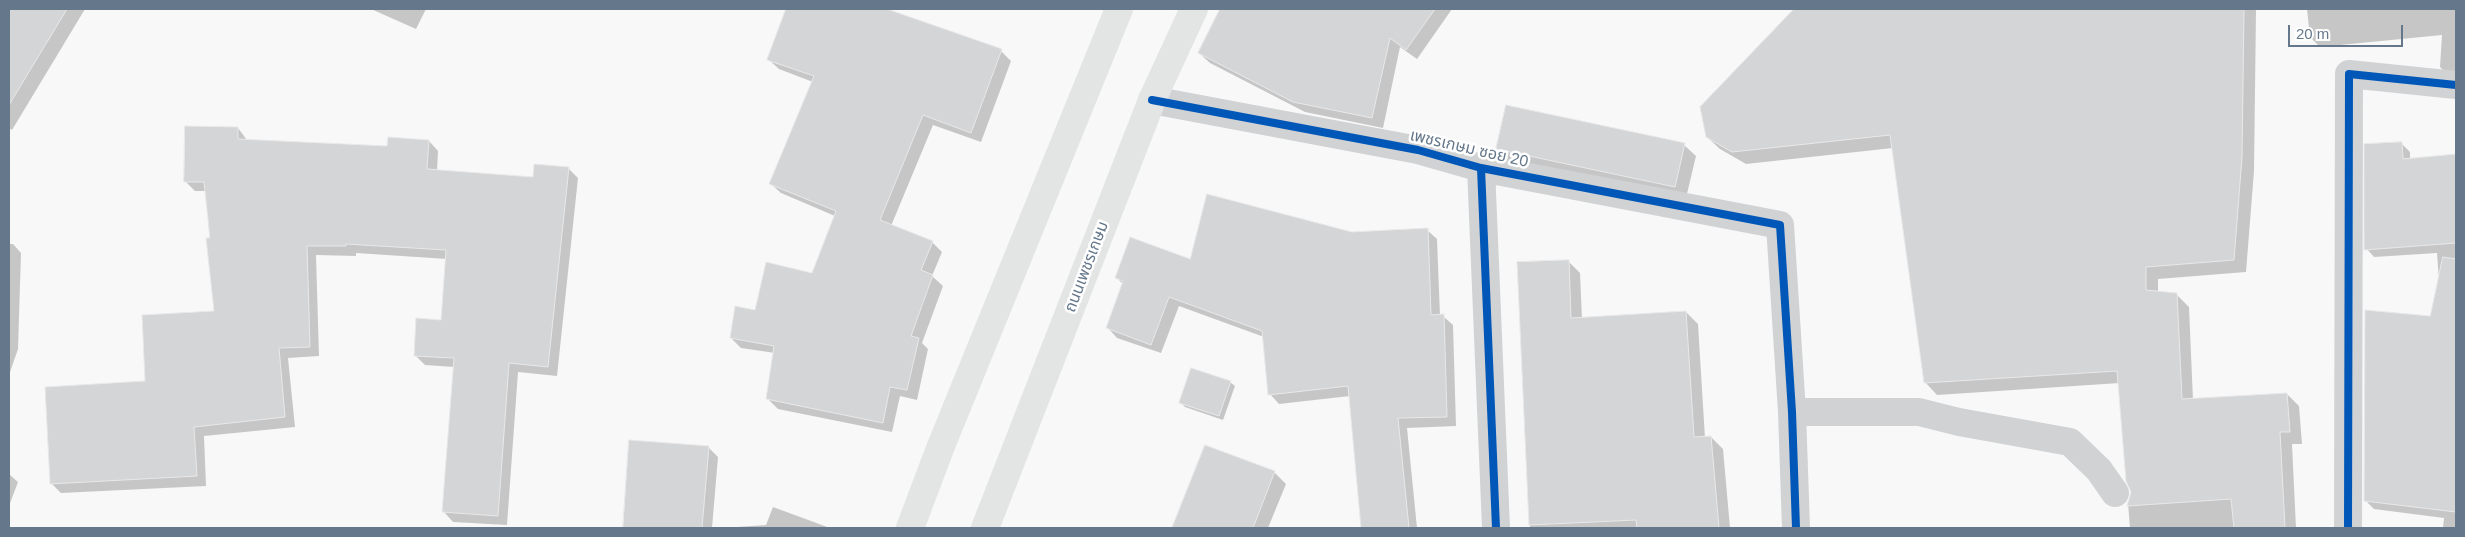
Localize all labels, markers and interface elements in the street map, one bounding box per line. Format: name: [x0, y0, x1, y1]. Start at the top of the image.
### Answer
scale bar: [2290, 15, 2405, 47]
text: 20 m: [2296, 25, 2329, 42]
street label: เพชรเกษม ซอย 20: [1408, 126, 1530, 172]
street label: ถนนเพชรเกษม: [1061, 219, 1113, 315]

